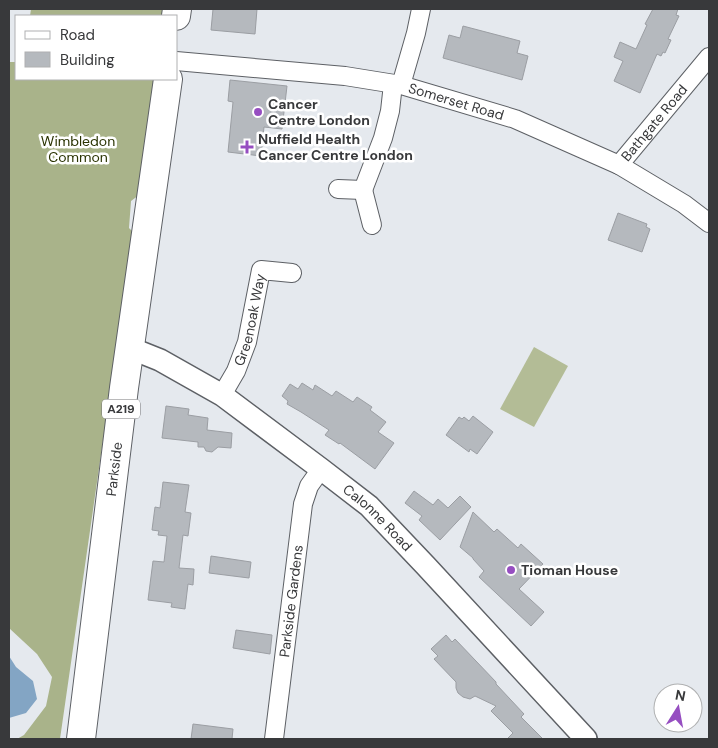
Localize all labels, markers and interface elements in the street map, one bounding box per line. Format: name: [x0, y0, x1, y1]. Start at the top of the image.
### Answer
legend: [15, 15, 178, 80]
text: Road: [60, 25, 95, 45]
text: Building: [60, 50, 115, 70]
street label: Somerset Road: [406, 79, 506, 124]
street label: Bathgate Road: [617, 81, 691, 165]
place label: Cancer Centre London: [268, 95, 370, 129]
marker: Cancer Centre London: [252, 106, 264, 118]
place label: Nuffield Health Cancer Centre London: [258, 130, 413, 164]
park label: Wimbledon Common: [41, 132, 115, 166]
marker: Nuffield Health Cancer Centre London: [240, 140, 254, 154]
street label: Greenoak Way: [230, 272, 269, 369]
road number: A219: [102, 399, 140, 418]
street label: Parkside: [102, 441, 126, 497]
street label: Calonne Road: [339, 480, 416, 555]
street label: Parkside Gardens: [275, 544, 307, 658]
place label: Tioman House: [521, 561, 618, 579]
marker: Tioman House: [505, 564, 517, 576]
north arrow: [653, 683, 703, 733]
text: N: [674, 685, 687, 705]

